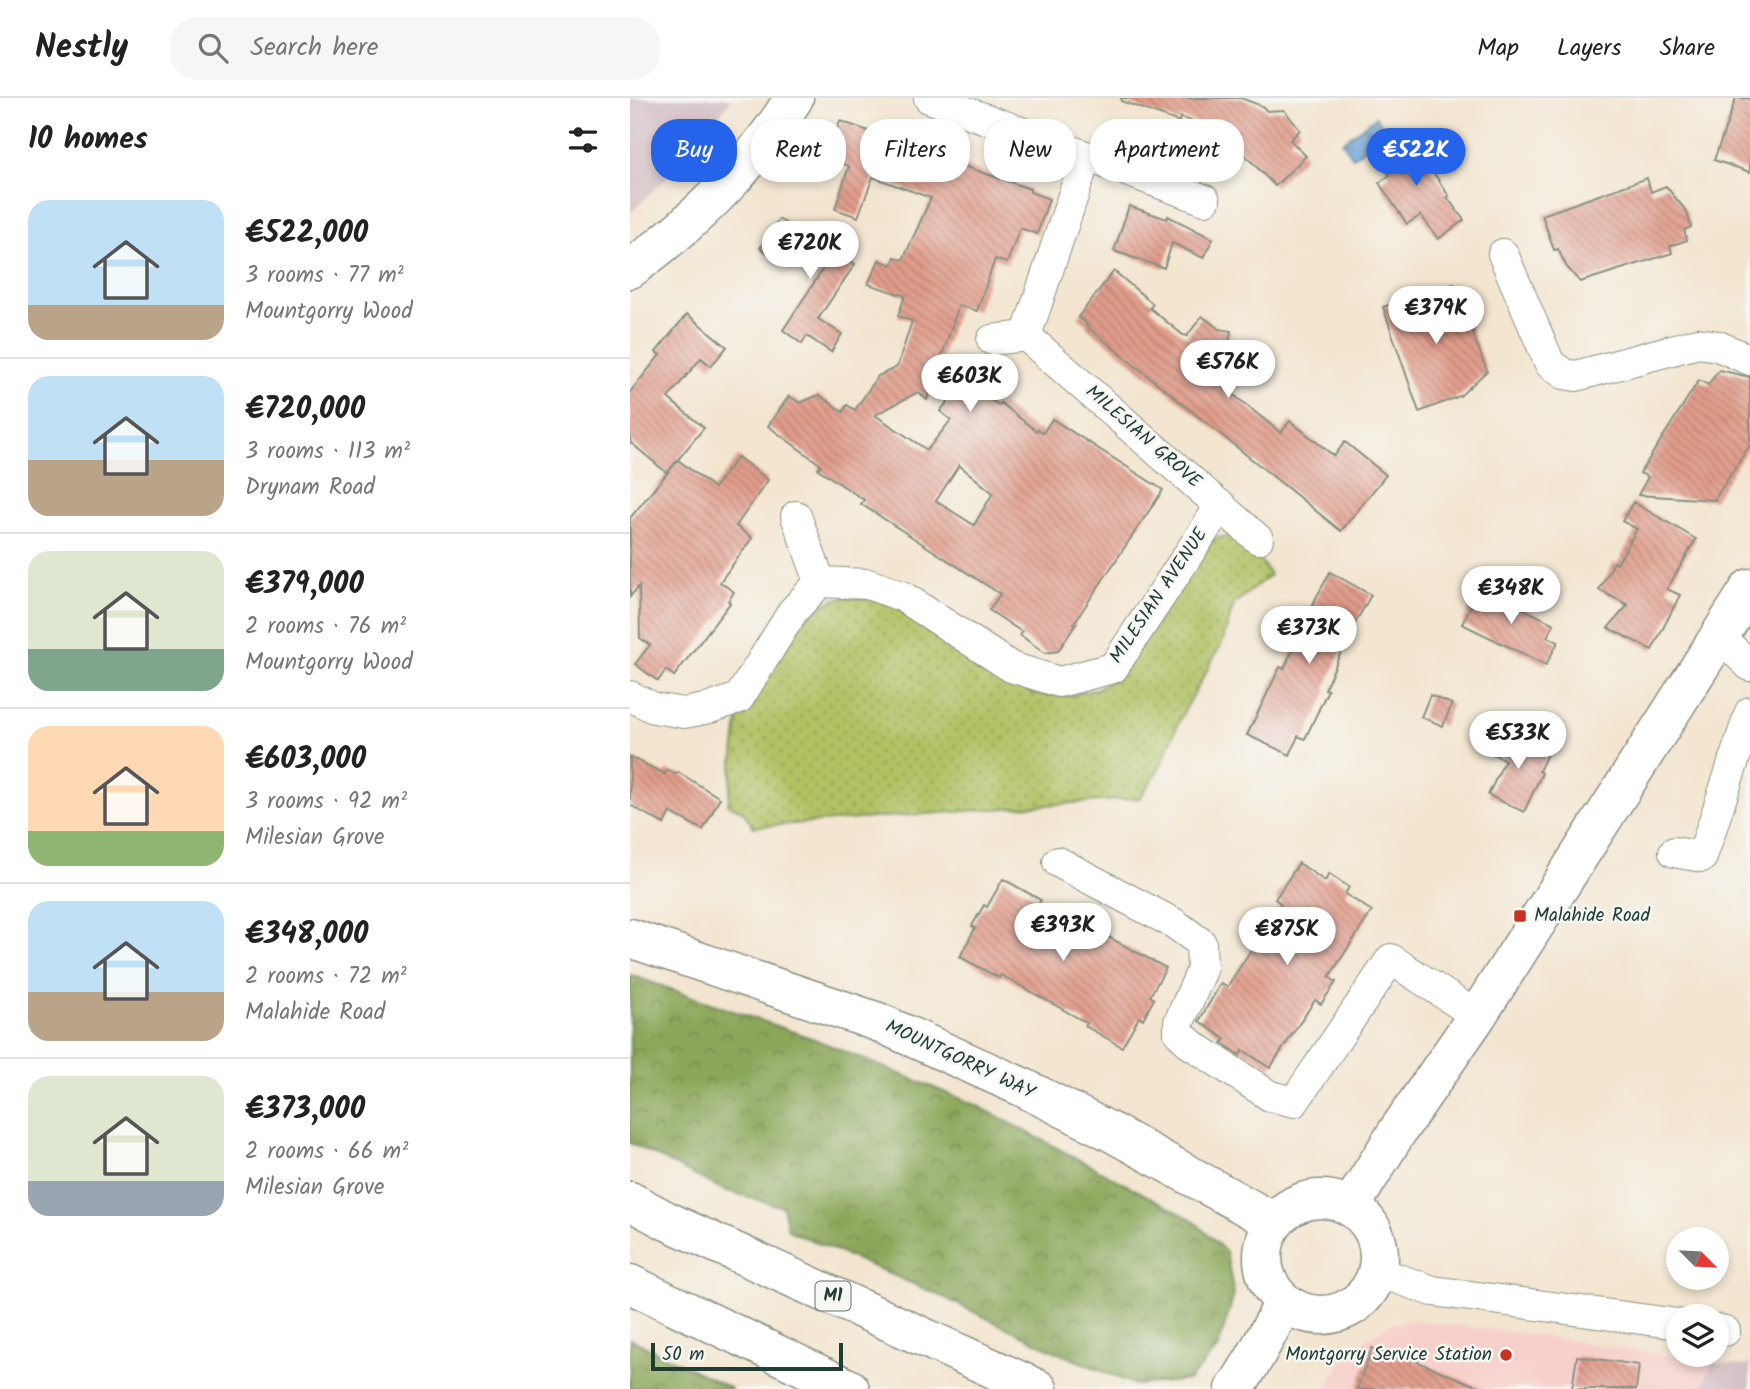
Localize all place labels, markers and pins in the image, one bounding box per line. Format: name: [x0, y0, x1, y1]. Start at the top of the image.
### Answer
pin: €522K: [1367, 129, 1465, 188]
pin: €720K: [761, 222, 859, 281]
pin: €379K: [1387, 286, 1485, 346]
pin: €576K: [1179, 341, 1277, 400]
pin: €603K: [921, 354, 1019, 414]
pin: €348K: [1462, 566, 1560, 626]
pin: €373K: [1260, 606, 1358, 666]
pin: €533K: [1469, 712, 1567, 771]
place label: Malahide Road: [1534, 901, 1650, 931]
pin: €393K: [1014, 904, 1112, 963]
pin: €875K: [1238, 908, 1336, 967]
marker: Malahide Road: [1512, 908, 1528, 924]
place label: Montgorry Service Station: [1285, 1340, 1492, 1370]
marker: Montgorry Service Station: [1498, 1347, 1514, 1363]

